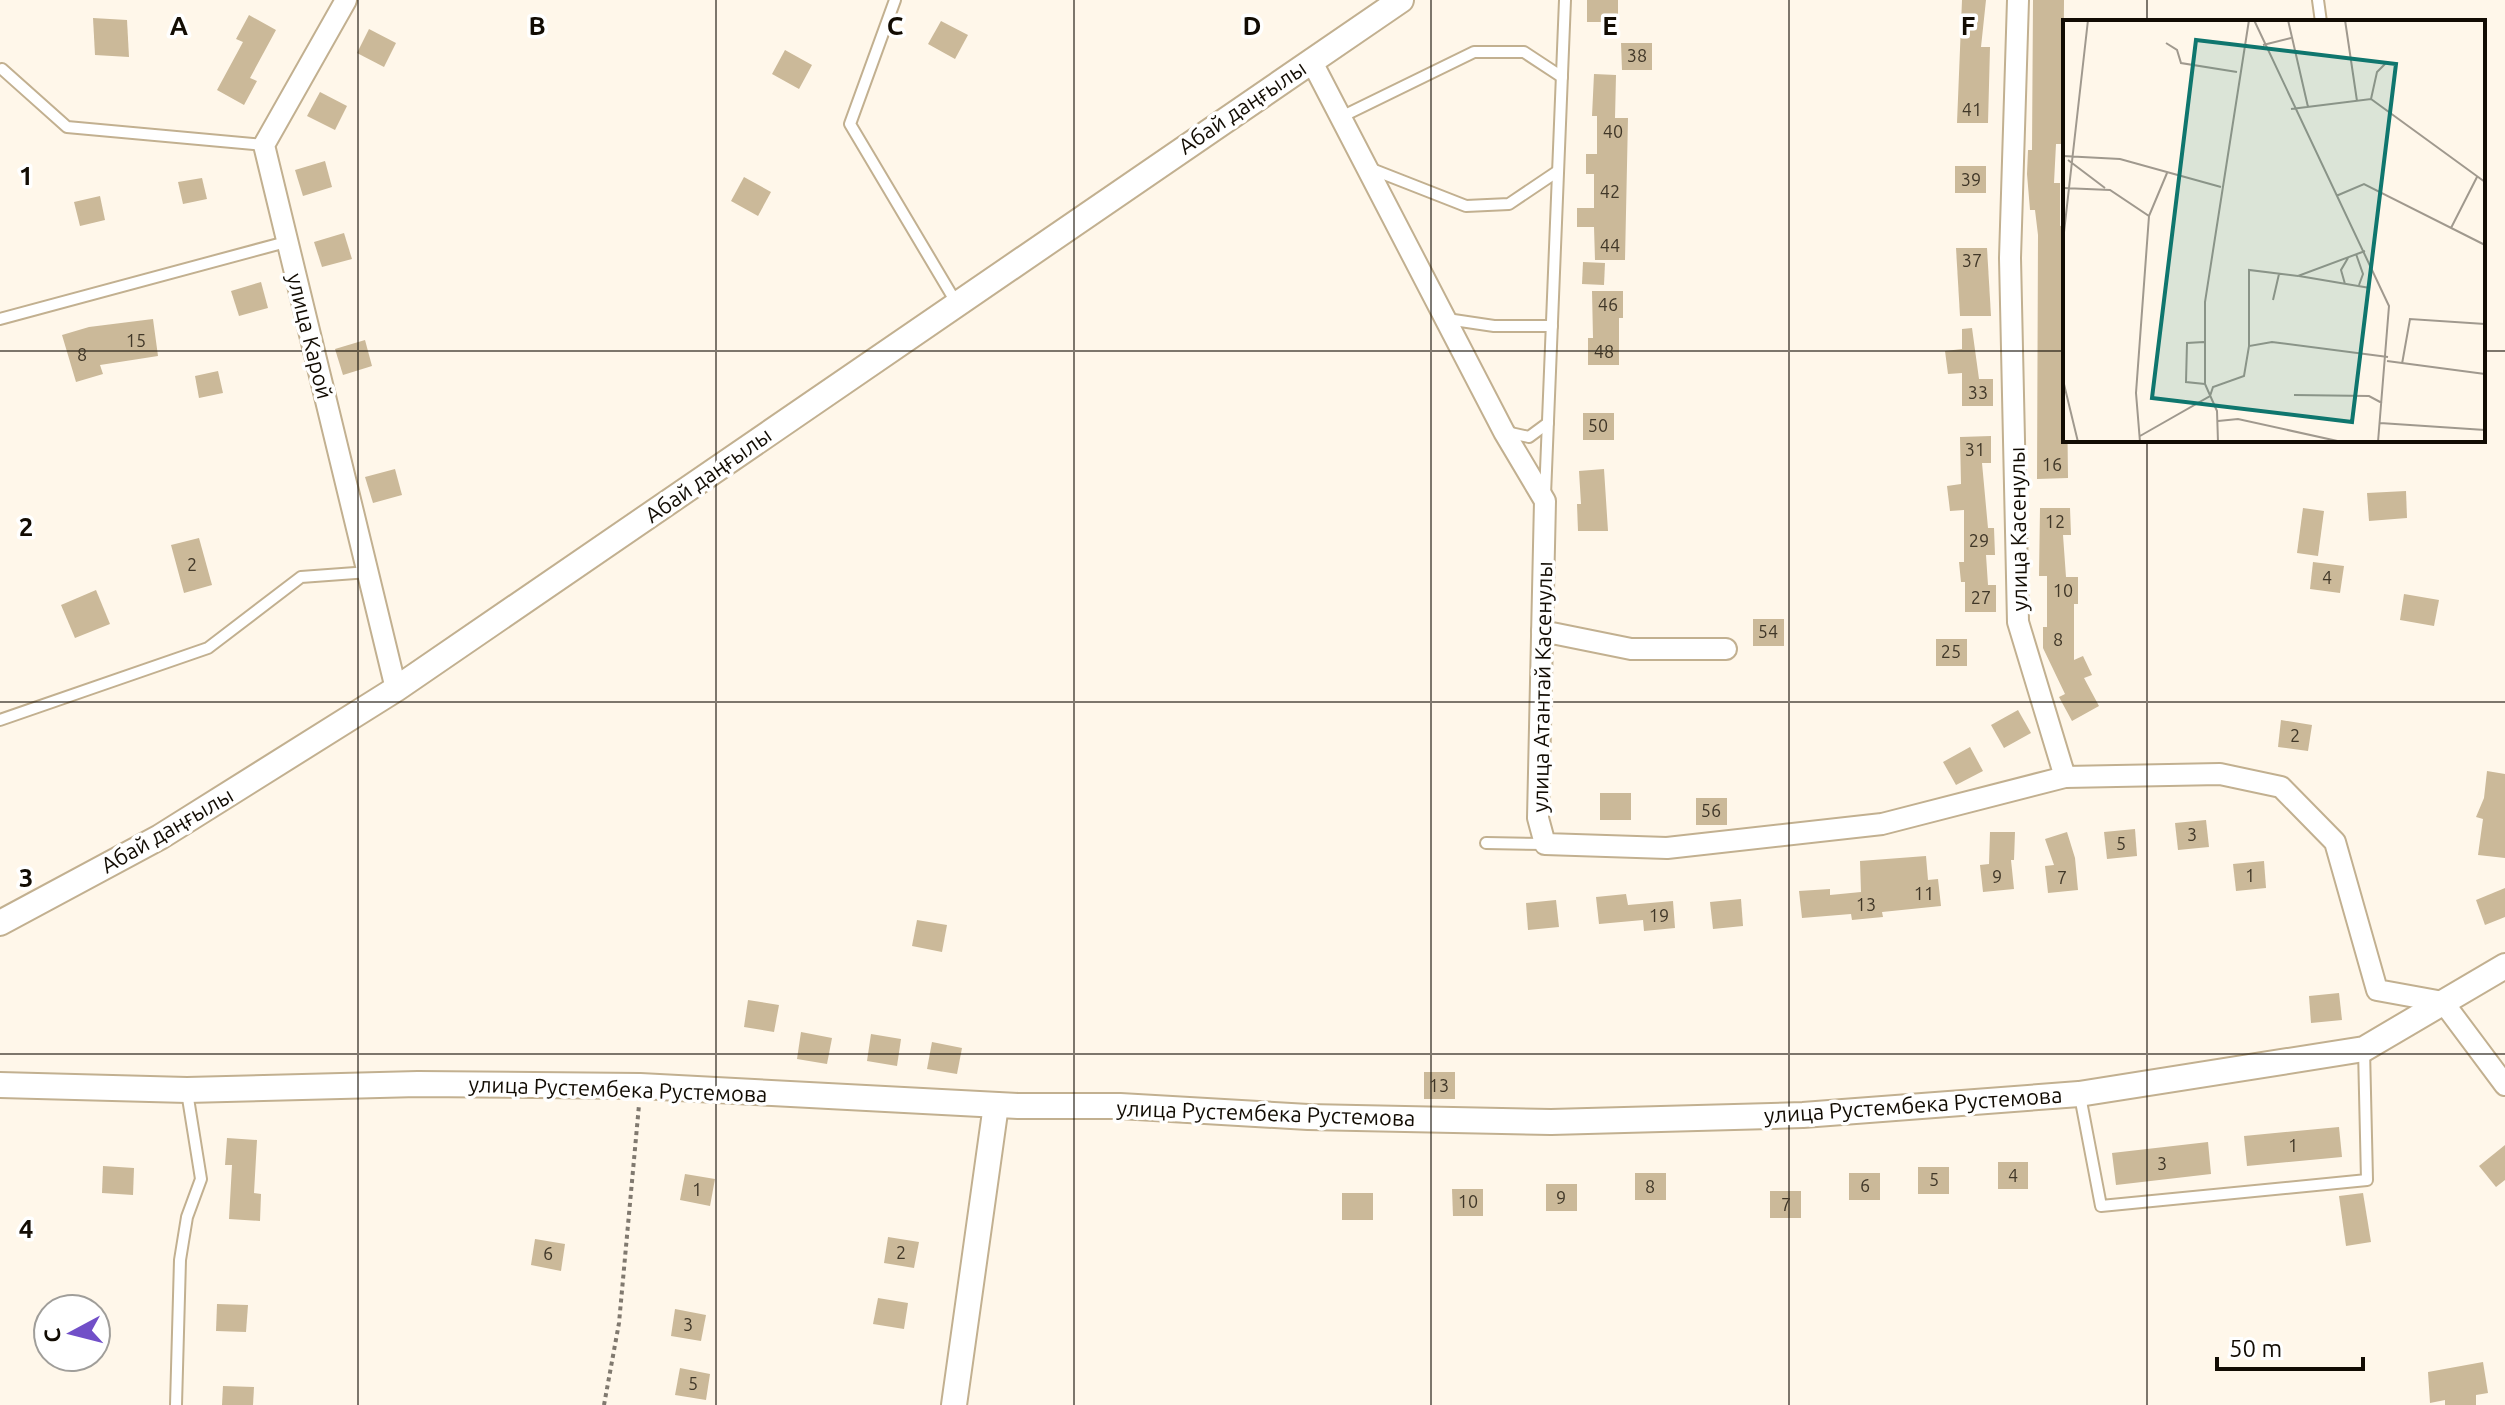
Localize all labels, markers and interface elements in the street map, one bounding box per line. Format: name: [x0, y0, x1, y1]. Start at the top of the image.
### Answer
text: A: [170, 11, 189, 40]
text: B: [528, 11, 546, 40]
text: C: [887, 11, 904, 40]
text: D: [1243, 11, 1261, 40]
text: E: [1602, 11, 1618, 40]
text: F: [1961, 11, 1975, 40]
inset map: [2063, 20, 2485, 442]
house number: 38: [1627, 45, 1647, 65]
street label: Абай даңғылы: [1173, 55, 1310, 158]
house number: 41: [1962, 99, 1982, 119]
house number: 40: [1603, 121, 1623, 141]
text: 1: [19, 161, 33, 190]
house number: 39: [1961, 169, 1981, 189]
house number: 42: [1600, 181, 1620, 201]
house number: 44: [1600, 235, 1620, 255]
house number: 37: [1962, 250, 1982, 270]
street label: улица Карой: [283, 270, 338, 401]
house number: 46: [1598, 294, 1618, 314]
house number: 15: [126, 330, 146, 350]
house number: 48: [1594, 341, 1614, 361]
house number: 8: [77, 344, 87, 364]
house number: 33: [1968, 382, 1988, 402]
house number: 50: [1588, 415, 1608, 435]
street label: Абай даңғылы: [640, 422, 776, 527]
house number: 31: [1965, 439, 1985, 459]
street label: улица Касенулы: [2004, 446, 2031, 612]
house number: 16: [2042, 454, 2062, 474]
house number: 12: [2045, 511, 2065, 531]
text: 2: [19, 512, 33, 541]
house number: 29: [1969, 530, 1989, 550]
house number: 2: [187, 554, 197, 574]
street label: улица Атантай Касенулы: [1527, 561, 1556, 813]
house number: 4: [2322, 567, 2332, 587]
house number: 10: [2053, 580, 2073, 600]
house number: 27: [1971, 587, 1991, 607]
house number: 54: [1758, 621, 1778, 641]
house number: 8: [2053, 629, 2063, 649]
house number: 25: [1941, 641, 1961, 661]
house number: 2: [2290, 725, 2300, 745]
street label: Абай даңғылы: [96, 782, 237, 878]
house number: 56: [1701, 800, 1721, 820]
house number: 3: [2187, 824, 2197, 844]
house number: 5: [2116, 833, 2126, 853]
text: 3: [19, 863, 33, 892]
house number: 1: [2245, 865, 2255, 885]
house number: 9: [1992, 866, 2002, 886]
house number: 7: [2057, 867, 2067, 887]
house number: 11: [1914, 883, 1934, 903]
house number: 13: [1856, 894, 1876, 914]
house number: 19: [1649, 905, 1669, 925]
street label: улица Рустембека Рустемова: [468, 1071, 768, 1106]
house number: 13: [1429, 1075, 1449, 1095]
street label: улица Рустембека Рустемова: [1763, 1082, 2063, 1127]
street label: улица Рустембека Рустемова: [1116, 1095, 1416, 1130]
house number: 1: [2288, 1135, 2298, 1155]
house number: 3: [2157, 1153, 2167, 1173]
house number: 4: [2008, 1165, 2018, 1185]
house number: 5: [1929, 1169, 1939, 1189]
house number: 6: [1860, 1175, 1870, 1195]
house number: 8: [1645, 1176, 1655, 1196]
house number: 1: [692, 1179, 702, 1199]
house number: 9: [1556, 1187, 1566, 1207]
house number: 10: [1458, 1191, 1478, 1211]
house number: 7: [1781, 1194, 1791, 1214]
text: 4: [19, 1214, 33, 1243]
house number: 2: [896, 1242, 906, 1262]
house number: 6: [543, 1243, 553, 1263]
north arrow: [32, 1293, 112, 1373]
house number: 3: [683, 1314, 693, 1334]
scale bar: [2217, 1321, 2363, 1371]
text: С: [38, 1327, 65, 1344]
text: 50 m: [2229, 1335, 2282, 1362]
house number: 5: [688, 1373, 698, 1393]

